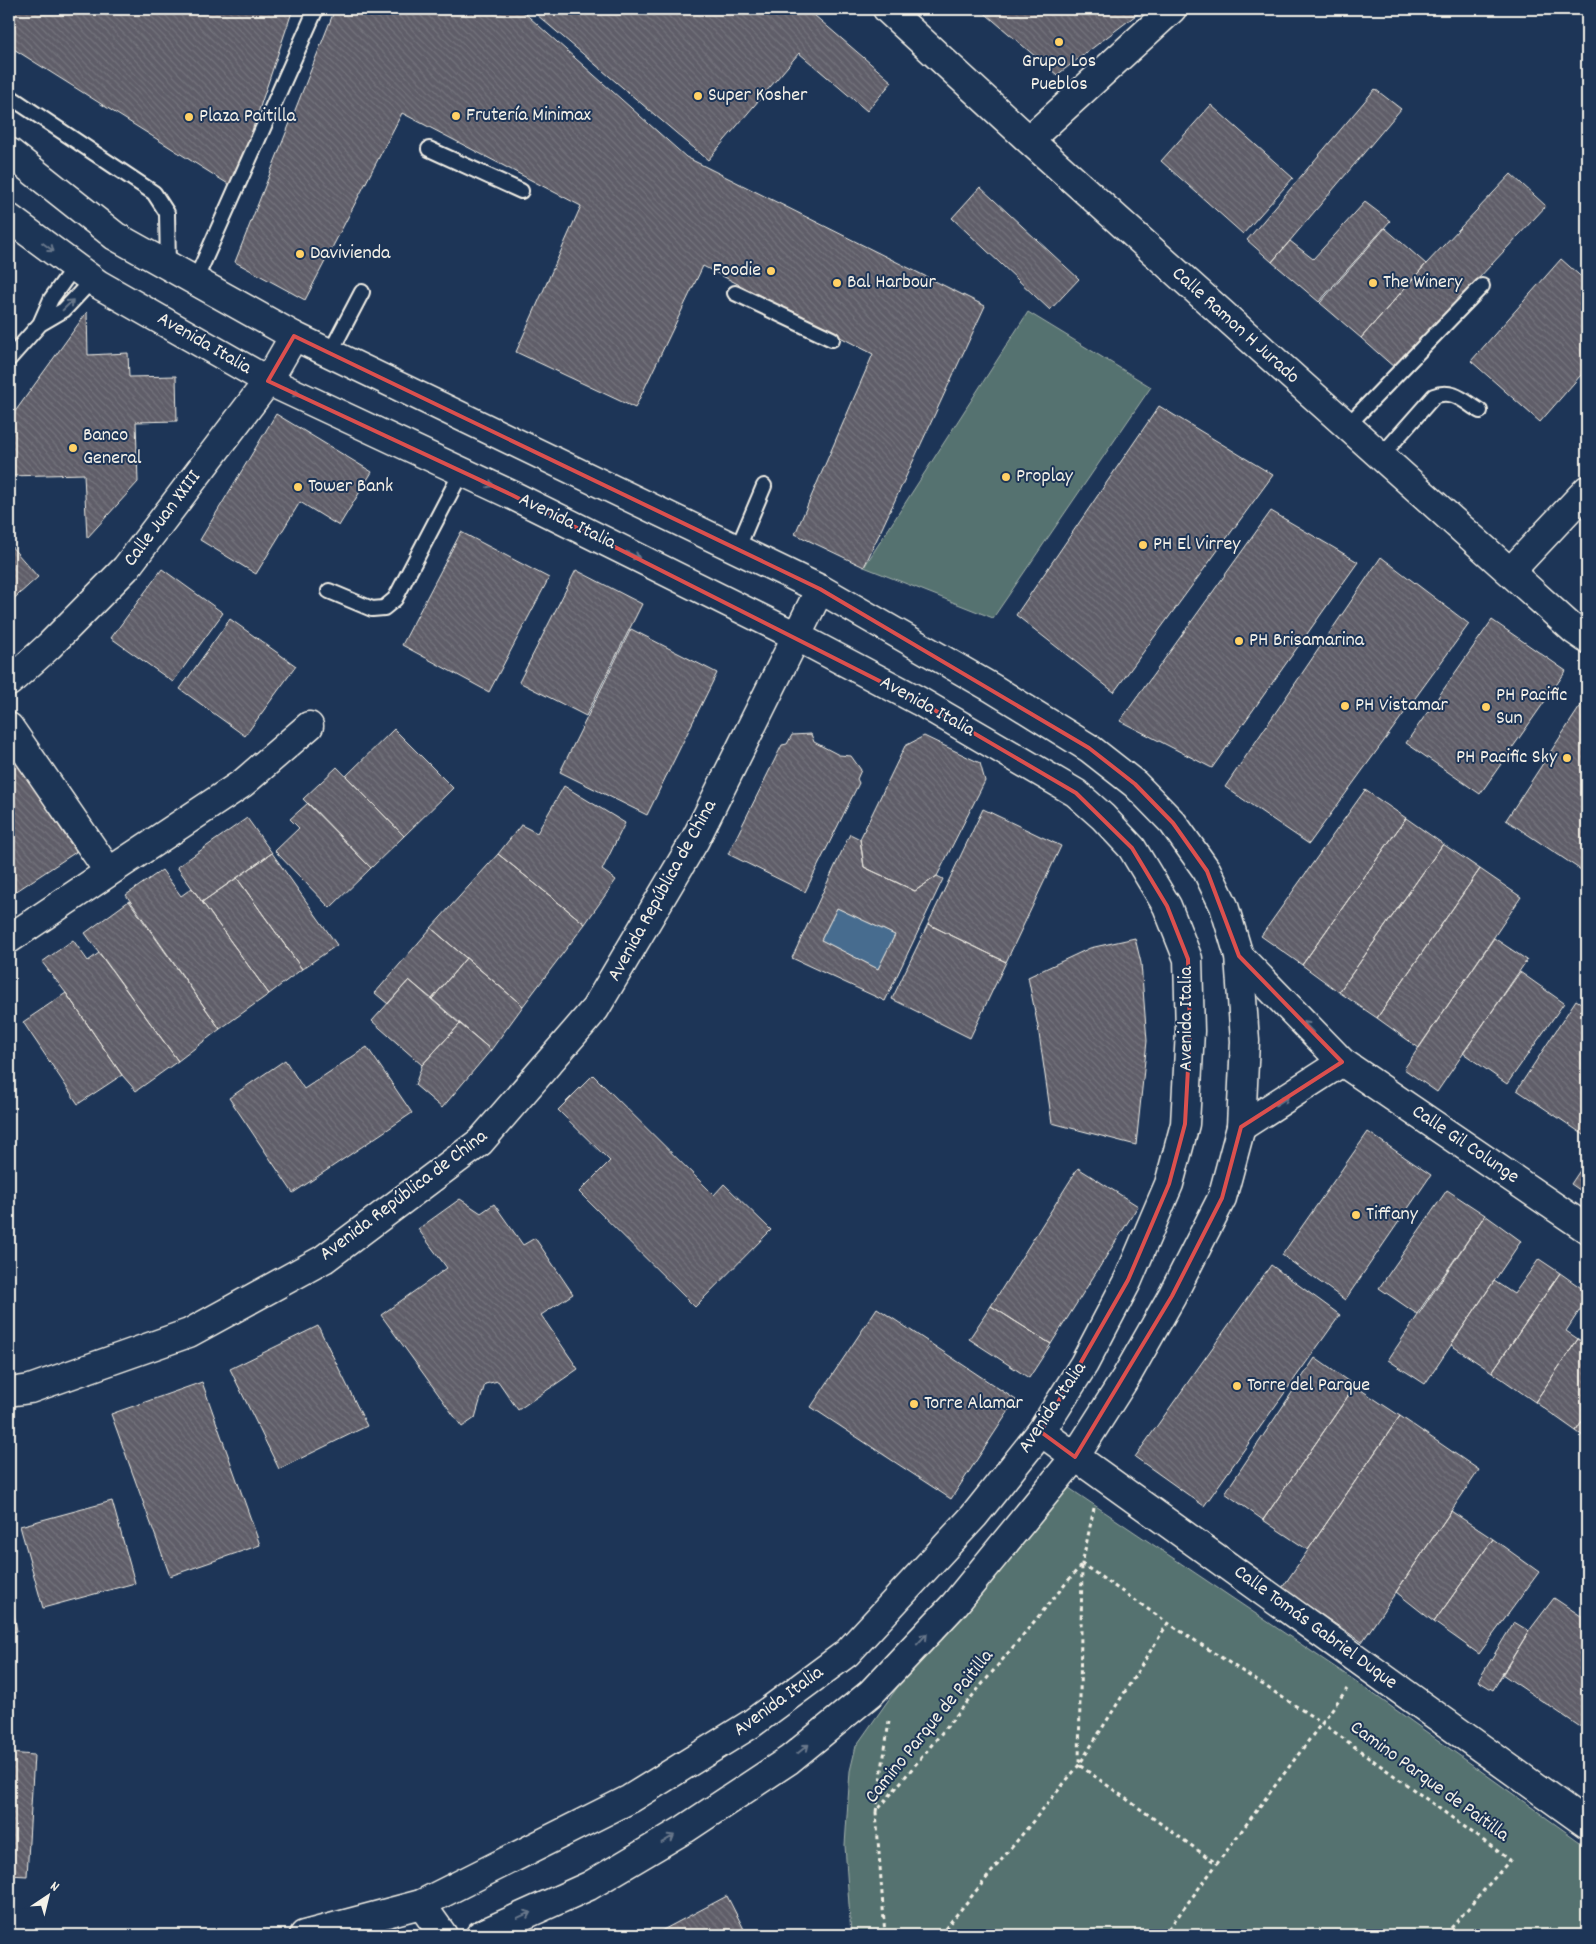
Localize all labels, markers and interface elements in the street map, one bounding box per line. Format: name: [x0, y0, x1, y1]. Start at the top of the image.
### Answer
marker: Grupo Los Pueblos: [1053, 36, 1065, 48]
place label: Grupo Los Pueblos: [1022, 48, 1096, 99]
place label: Super Kosher: [708, 82, 808, 110]
marker: Super Kosher: [692, 90, 704, 102]
place label: Frutería Minimax: [466, 102, 592, 130]
place label: Plaza Paitilla: [199, 103, 296, 131]
marker: Frutería Minimax: [450, 110, 462, 122]
marker: Plaza Paitilla: [183, 111, 195, 123]
place label: Davivienda: [310, 240, 391, 268]
one-way arrow: [41, 242, 55, 252]
marker: Davivienda: [294, 248, 306, 260]
place label: Foodie: [712, 257, 761, 285]
street label: Calle Ramon H Jurado: [1165, 261, 1305, 391]
marker: Foodie: [765, 265, 777, 277]
place label: Bal Harbour: [847, 269, 936, 297]
place label: The Winery: [1383, 269, 1463, 297]
marker: Bal Harbour: [831, 277, 843, 289]
marker: The Winery: [1367, 277, 1379, 289]
one-way arrow: [62, 299, 74, 311]
street label: Avenida Italia: [152, 306, 257, 383]
one-way arrow: [285, 388, 300, 398]
place label: Banco General: [83, 422, 142, 473]
marker: Banco General: [67, 442, 79, 454]
place label: Proplay: [1016, 463, 1074, 491]
street label: Calle Juan XXIII: [118, 465, 208, 573]
marker: Proplay: [1000, 471, 1012, 483]
place label: Tower Bank: [308, 473, 393, 501]
one-way arrow: [479, 479, 494, 489]
marker: Tower Bank: [292, 481, 304, 493]
street label: Avenida Italia: [514, 486, 621, 558]
place label: PH El Virrey: [1153, 531, 1241, 559]
marker: PH El Virrey: [1137, 539, 1149, 551]
one-way arrow: [625, 551, 640, 560]
place label: PH Brisamarina: [1249, 627, 1365, 655]
marker: PH Brisamarina: [1233, 635, 1245, 647]
street label: Avenida Italia: [874, 669, 980, 745]
place label: PH Pacific Sun: [1496, 682, 1567, 733]
place label: PH Vistamar: [1355, 692, 1448, 720]
marker: PH Vistamar: [1339, 700, 1351, 712]
marker: PH Pacific Sun: [1480, 701, 1492, 713]
place label: PH Pacific Sky: [1456, 744, 1558, 772]
marker: PH Pacific Sky: [1561, 752, 1573, 764]
street label: Avenida República de China: [601, 795, 725, 987]
street label: Avenida Italia: [1173, 966, 1201, 1072]
one-way arrow: [1302, 1020, 1314, 1033]
one-way arrow: [1274, 1095, 1288, 1105]
street label: Calle Gil Colunge: [1406, 1099, 1524, 1191]
street label: Avenida República de China: [314, 1123, 494, 1269]
place label: Tiffany: [1366, 1201, 1419, 1229]
marker: Tiffany: [1350, 1209, 1362, 1221]
street label: Avenida Italia: [1012, 1356, 1094, 1459]
place label: Torre del Parque: [1247, 1372, 1370, 1400]
marker: Torre del Parque: [1231, 1380, 1243, 1392]
place label: Torre Alamar: [924, 1390, 1023, 1418]
marker: Torre Alamar: [908, 1398, 920, 1410]
street label: Calle Tomás Gabriel Duque: [1227, 1559, 1403, 1697]
one-way arrow: [916, 1632, 928, 1645]
street label: Camino Parque de Paitilla: [859, 1643, 1001, 1810]
street label: Avenida Italia: [728, 1659, 830, 1744]
street label: Camino Parque de Paitilla: [1344, 1715, 1515, 1850]
one-way arrow: [796, 1743, 809, 1754]
one-way arrow: [660, 1833, 674, 1843]
north arrow: [22, 1872, 72, 1922]
text: N: [46, 1877, 63, 1897]
one-way arrow: [516, 1910, 531, 1920]

